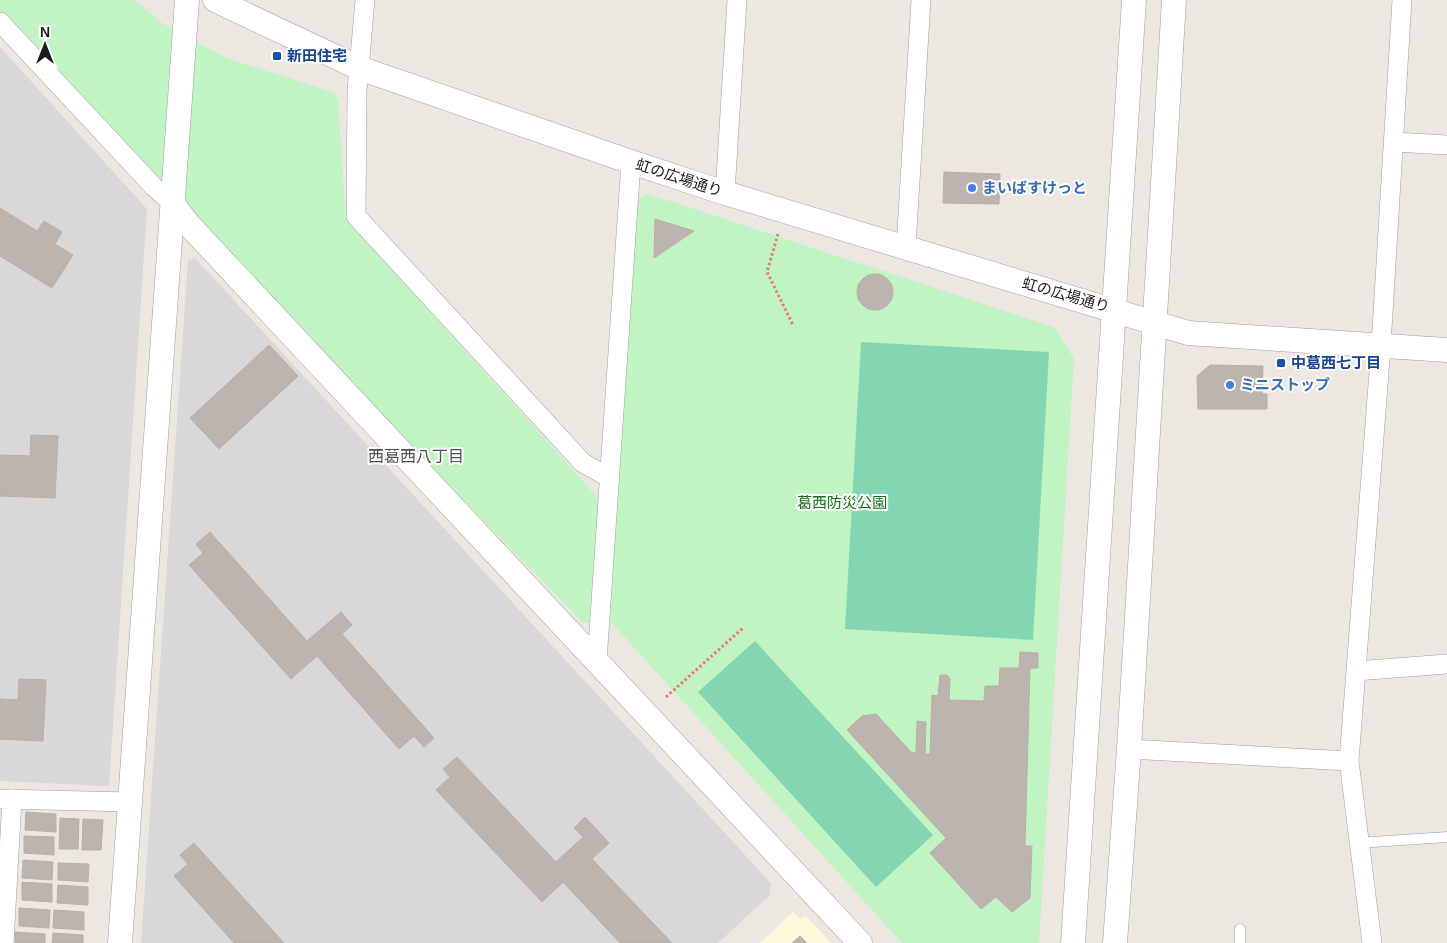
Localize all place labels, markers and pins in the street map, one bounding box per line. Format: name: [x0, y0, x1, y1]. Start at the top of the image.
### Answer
place label: 新田住宅: [287, 47, 347, 64]
marker: 新田住宅: [271, 50, 283, 62]
place label: まいばすけっと: [982, 179, 1087, 196]
marker: まいばすけっと: [966, 182, 978, 194]
place label: 中葛西七丁目: [1291, 354, 1381, 371]
marker: 中葛西七丁目: [1275, 357, 1287, 369]
place label: ミニストップ: [1240, 376, 1330, 393]
marker: ミニストップ: [1224, 379, 1236, 391]

